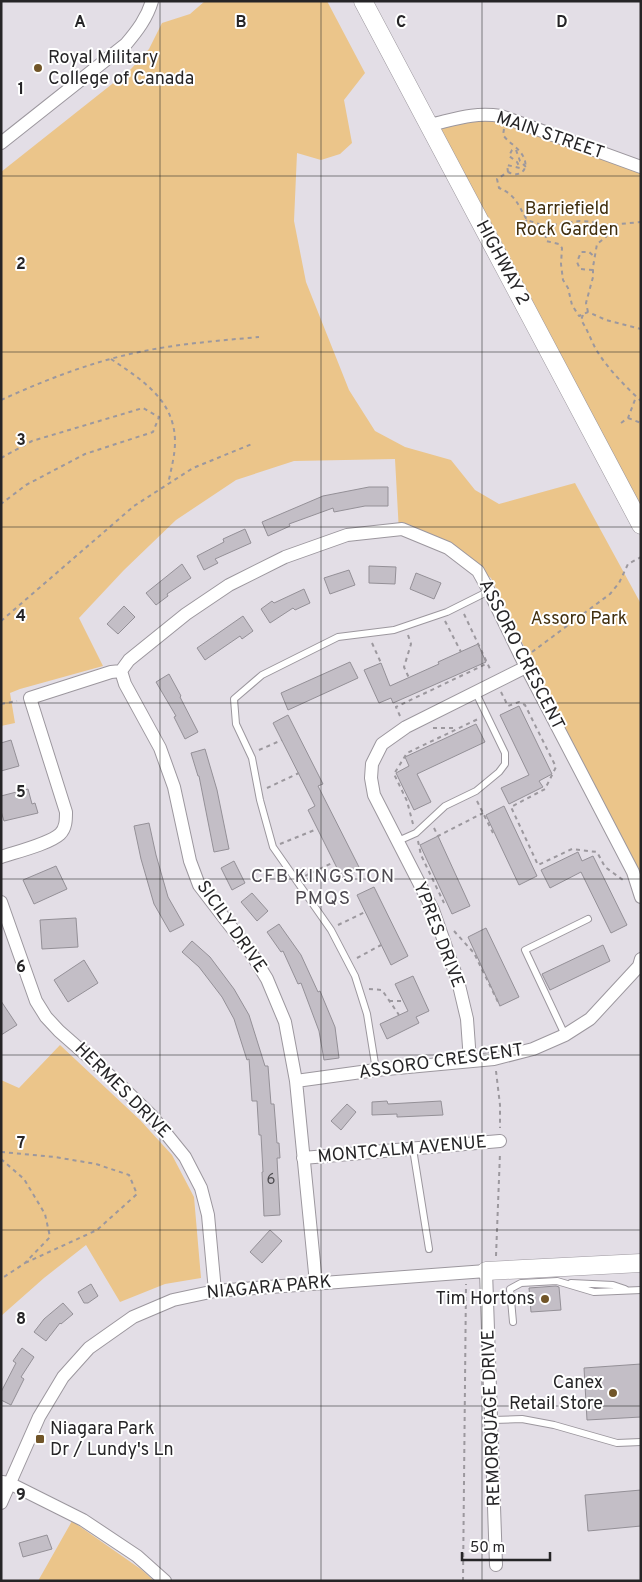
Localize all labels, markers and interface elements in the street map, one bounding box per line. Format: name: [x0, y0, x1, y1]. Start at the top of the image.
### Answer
text: A: [74, 13, 86, 33]
text: B: [235, 13, 247, 33]
text: C: [396, 13, 406, 33]
text: D: [556, 13, 568, 33]
place label: Royal Military College of Canada: [48, 47, 194, 91]
marker: Royal Military College of Canada: [32, 62, 44, 74]
text: 1: [18, 80, 24, 100]
street label: MAIN STREET: [493, 107, 607, 165]
park label: Barriefield Rock Garden: [515, 198, 619, 242]
street label: HIGHWAY 2: [470, 216, 534, 310]
text: 2: [16, 255, 26, 275]
text: 3: [16, 431, 26, 451]
street label: ASSORO CRESCENT: [473, 576, 569, 734]
text: 4: [16, 607, 26, 627]
park label: Assoro Park: [531, 608, 627, 631]
text: 5: [16, 783, 26, 803]
district label: CFB KINGSTON PMQS: [251, 865, 395, 911]
street label: SICILY DRIVE: [191, 876, 271, 978]
street label: YPRES DRIVE: [407, 879, 469, 991]
text: 6: [16, 958, 26, 978]
street label: HERMES DRIVE: [69, 1038, 175, 1144]
street label: ASSORO CRESCENT: [357, 1039, 525, 1085]
street label: MONTCALM AVENUE: [316, 1131, 488, 1169]
text: 7: [17, 1134, 25, 1154]
house number: 6: [267, 1171, 276, 1190]
street label: NIAGARA PARK: [206, 1271, 332, 1305]
place label: Tim Hortons: [435, 1288, 535, 1311]
marker: Tim Hortons: [539, 1293, 551, 1305]
text: 8: [16, 1310, 26, 1330]
street label: REMORQUAGE DRIVE: [477, 1329, 507, 1507]
place label: Canex Retail Store: [509, 1372, 603, 1416]
marker: Canex Retail Store: [607, 1387, 619, 1399]
place label: Niagara Park Dr / Lundy's Ln: [50, 1418, 174, 1462]
marker: Niagara Park Dr / Lundy's Ln: [34, 1433, 46, 1445]
text: 9: [16, 1486, 26, 1506]
scale bar: [462, 1530, 550, 1562]
text: 50 m: [470, 1539, 505, 1558]

